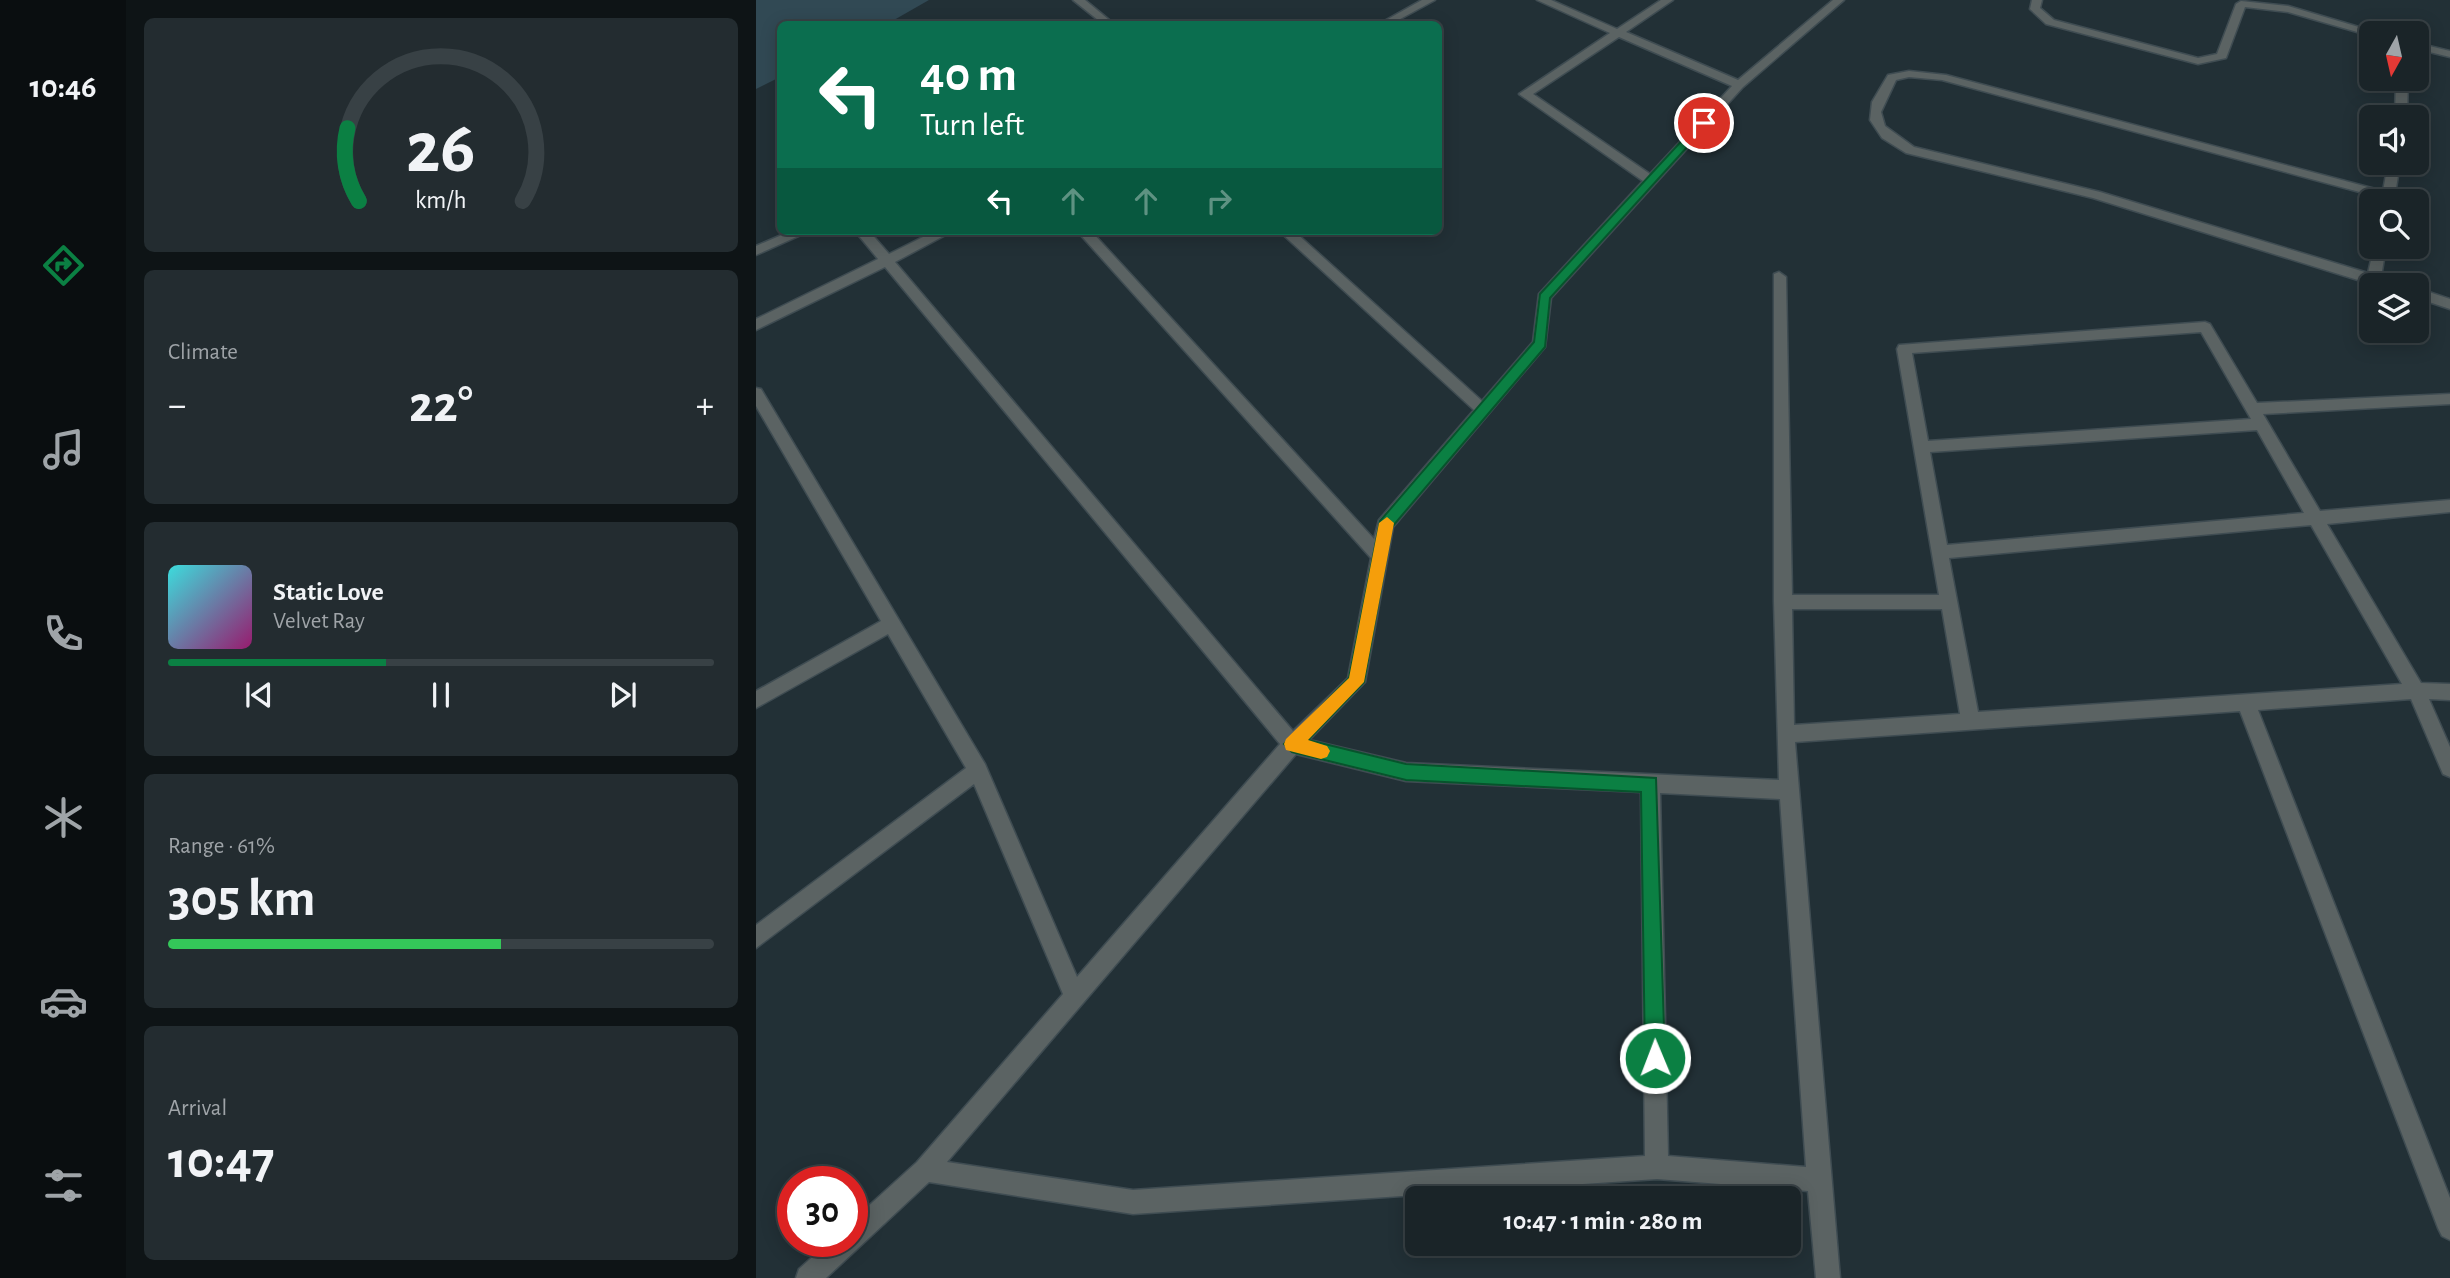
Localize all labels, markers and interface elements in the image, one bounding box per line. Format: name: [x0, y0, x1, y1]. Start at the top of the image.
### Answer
north arrow: [2359, 21, 2429, 91]
map controls: [2359, 21, 2429, 343]
icon: left: [805, 49, 896, 140]
text: 40 m: [920, 51, 1017, 100]
text: 10:46: [29, 71, 97, 103]
pin: [1674, 93, 1734, 153]
icon: arrive: [1685, 104, 1723, 142]
button: sound: [2359, 105, 2429, 175]
text: Turn left: [920, 109, 1024, 141]
text: 26: [406, 113, 476, 186]
icon: left: [981, 182, 1019, 220]
icon: ahead: [1054, 182, 1092, 220]
icon: ahead: [1127, 182, 1165, 220]
icon: right: [1200, 182, 1238, 220]
text: km/h: [415, 188, 467, 213]
button: search: [2359, 189, 2429, 259]
icon: directions: [39, 241, 88, 290]
button: layers: [2359, 273, 2429, 343]
text: Climate: [168, 341, 238, 364]
text: 22°: [409, 379, 473, 431]
text: −: [168, 387, 186, 425]
text: +: [696, 387, 714, 425]
icon: music: [39, 425, 88, 474]
text: Static Love: [273, 579, 384, 605]
icon: phone: [39, 609, 88, 658]
text: Velvet Ray: [273, 610, 365, 633]
icon: previous: [240, 676, 278, 714]
icon: pause: [422, 676, 460, 714]
icon: next: [604, 676, 642, 714]
icon: climate: [39, 793, 88, 842]
text: Range · 61%: [168, 835, 275, 858]
text: 305 km: [168, 873, 316, 925]
icon: car: [39, 977, 88, 1026]
position arrow: [1618, 1021, 1692, 1095]
text: Arrival: [168, 1097, 227, 1120]
text: 10:47: [168, 1135, 274, 1187]
icon: filters: [39, 1161, 88, 1210]
speed limit sign: 30: [777, 1166, 868, 1257]
text: 10:47 · 1 min · 280 m: [1503, 1208, 1703, 1234]

